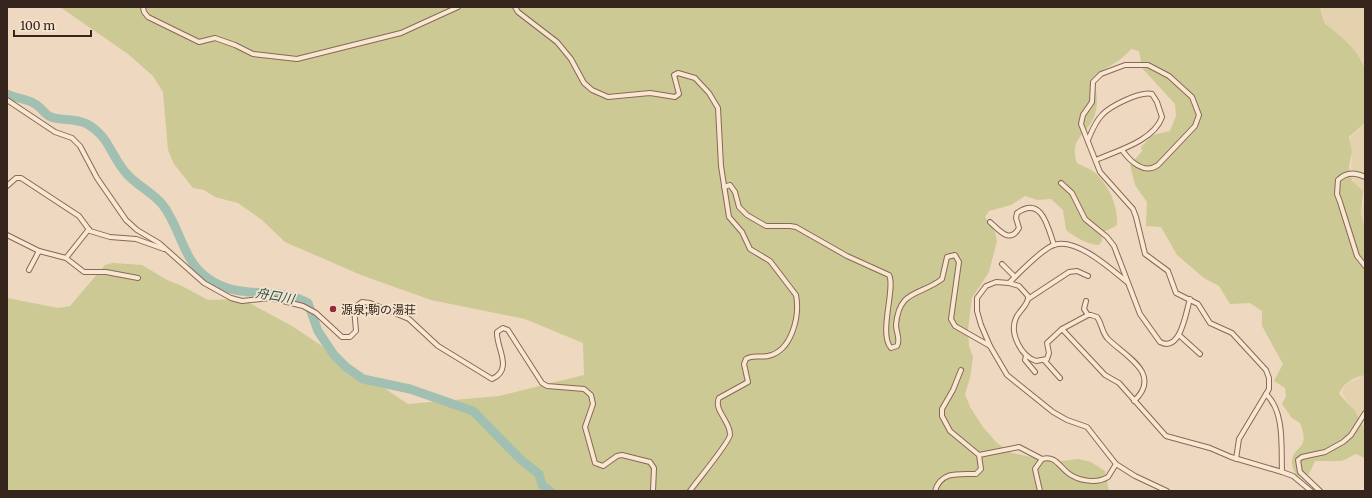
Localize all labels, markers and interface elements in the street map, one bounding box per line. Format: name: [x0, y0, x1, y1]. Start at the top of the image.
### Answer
scale bar: [14, 12, 91, 38]
text: 100 m: [20, 18, 55, 33]
water label: 舟口川: [254, 284, 298, 308]
place label: 源泉;駒の湯荘: [341, 302, 416, 317]
marker: 源泉;駒の湯荘: [328, 304, 338, 314]

